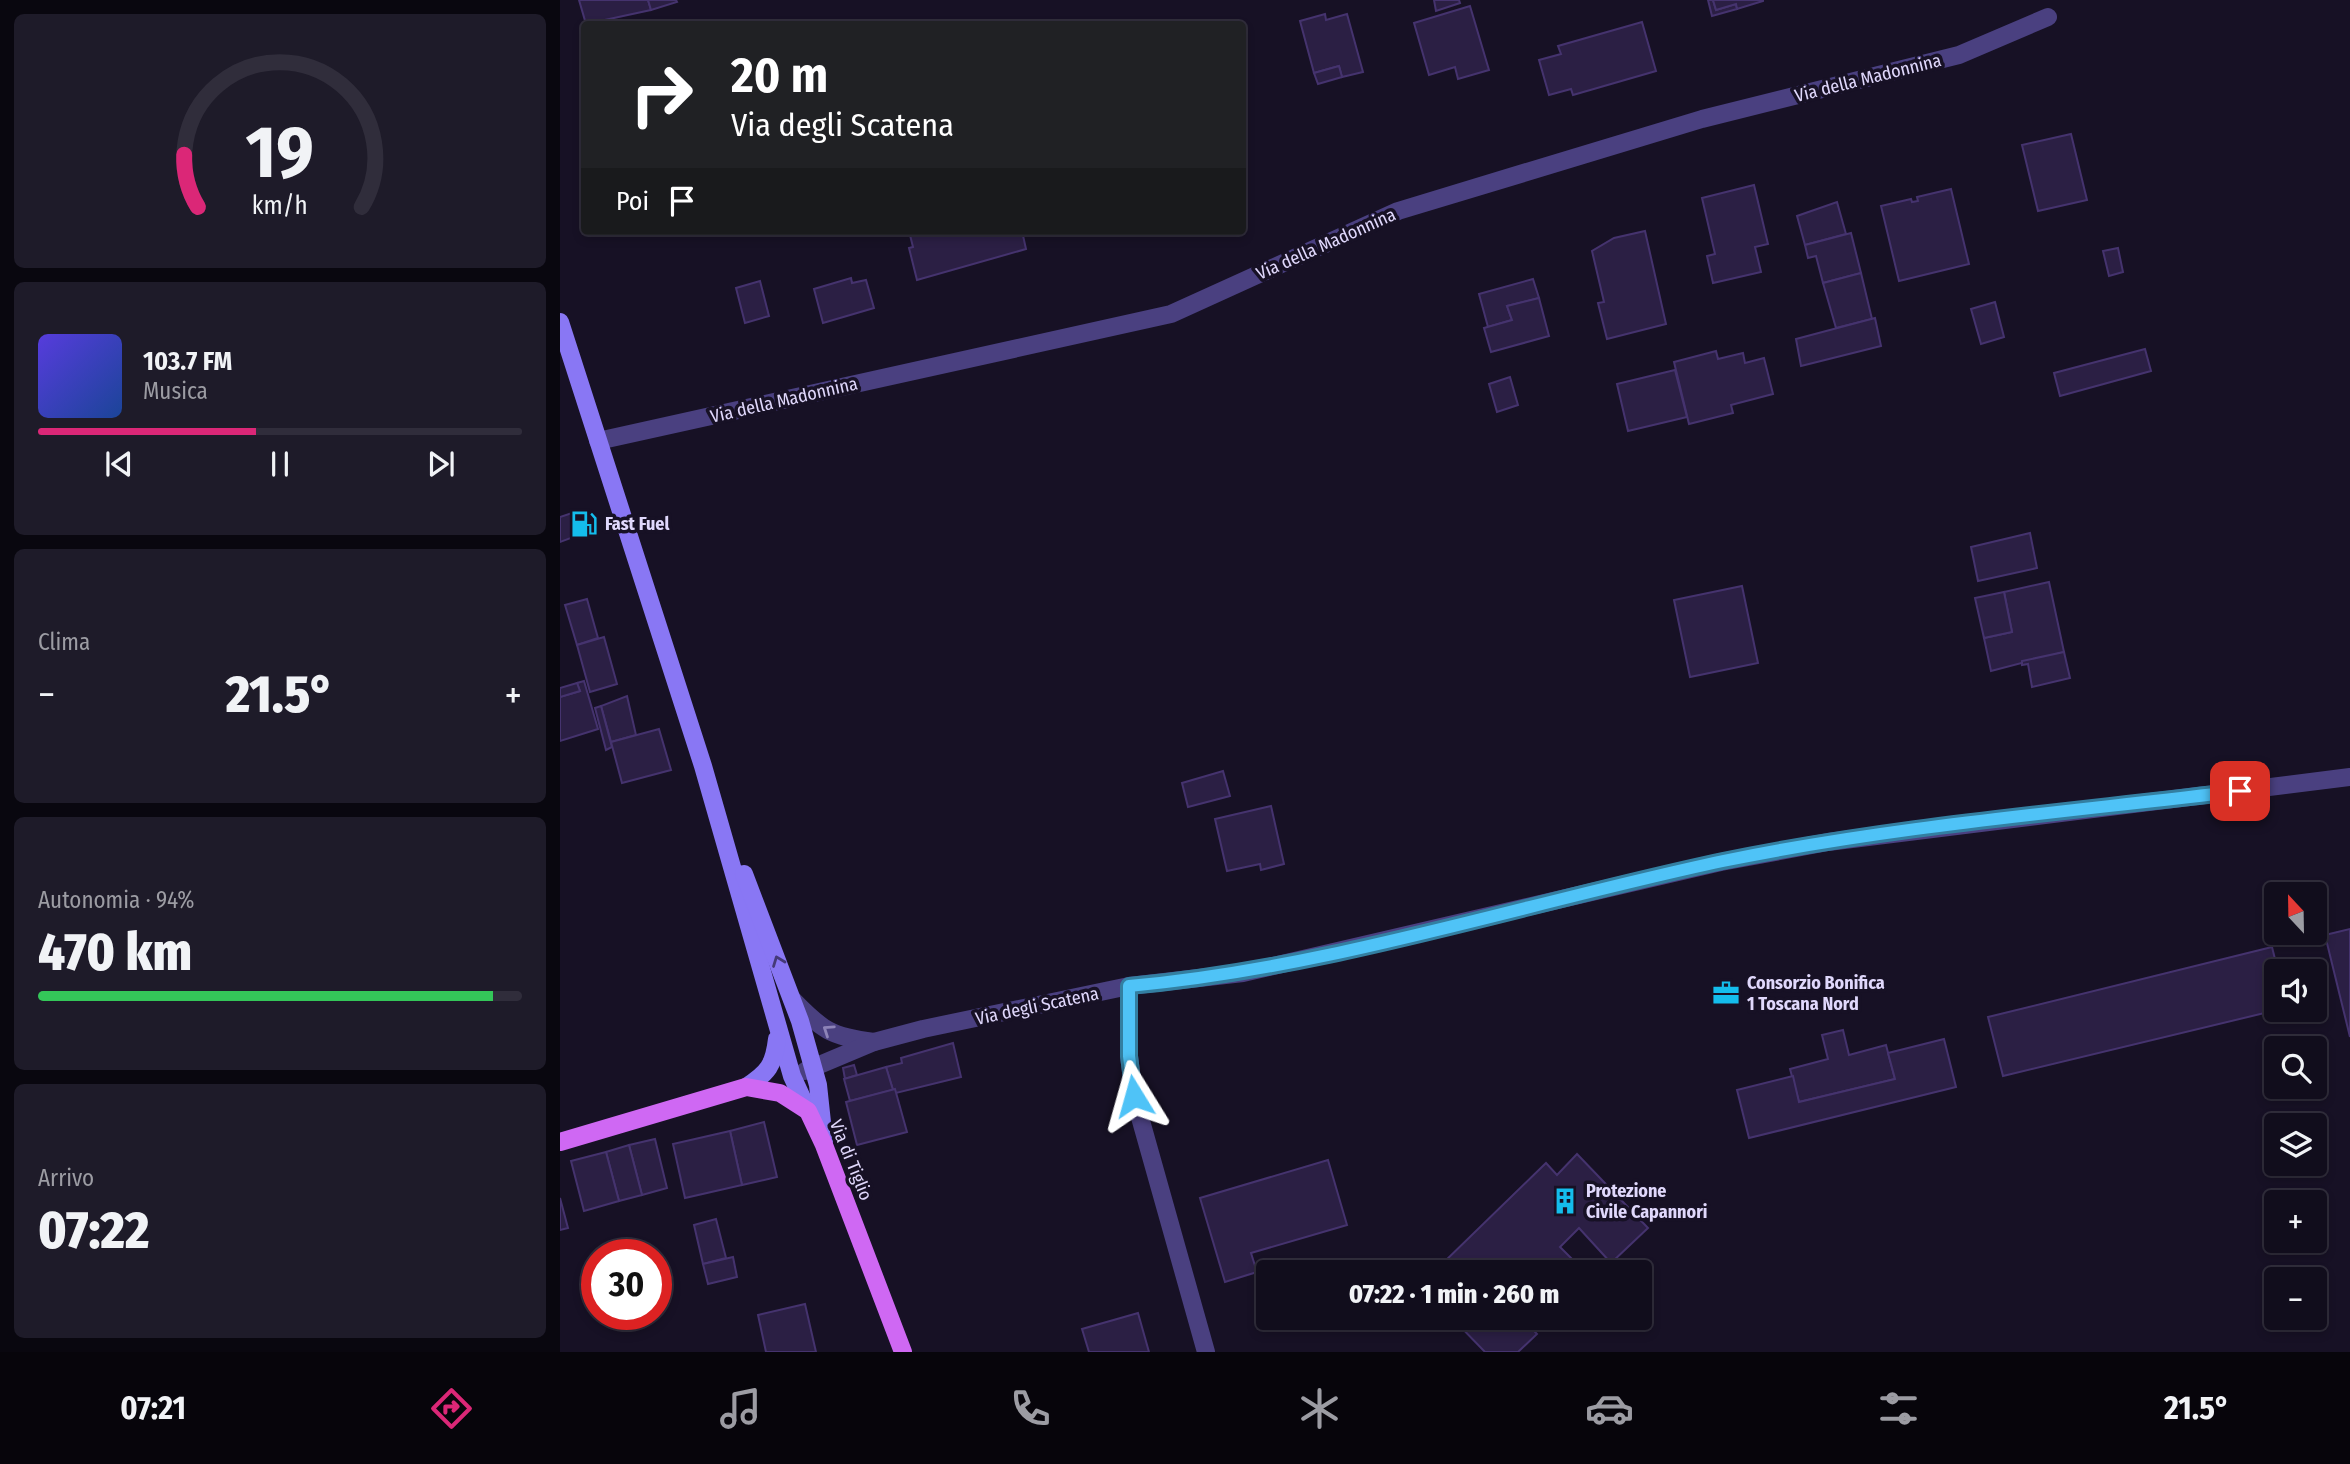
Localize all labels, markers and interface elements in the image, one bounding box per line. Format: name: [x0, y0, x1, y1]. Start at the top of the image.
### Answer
text: 20 m: [731, 46, 828, 105]
icon: right: [616, 49, 707, 140]
street label: Via della Madonnina: [1792, 49, 1944, 107]
text: Via degli Scatena: [731, 106, 954, 144]
text: 19: [246, 109, 314, 196]
icon: arrive: [663, 182, 701, 220]
text: Poi: [616, 186, 649, 217]
text: km/h: [252, 191, 308, 221]
street label: Via della Madonnina: [1253, 203, 1399, 285]
text: 103.7 FM: [143, 346, 232, 377]
street label: Via della Madonnina: [708, 372, 860, 428]
text: Musica: [143, 377, 208, 405]
icon: previous: [100, 445, 138, 483]
icon: pause: [261, 445, 299, 483]
icon: next: [422, 445, 460, 483]
fuel station icon: Fast Fuel: [569, 509, 599, 539]
place label: Fast Fuel: [605, 513, 669, 535]
text: Clima: [38, 628, 90, 656]
text: 21.5°: [226, 663, 334, 726]
text: −: [38, 672, 55, 718]
text: +: [505, 672, 522, 718]
pin: [2210, 761, 2270, 821]
icon: arrive: [2221, 772, 2259, 810]
north arrow: [2264, 882, 2328, 945]
map controls: [2264, 882, 2327, 1330]
text: Autonomia · 94%: [38, 886, 194, 914]
text: 470 km: [38, 921, 192, 984]
one-way arrow: [772, 955, 786, 967]
button: sound: [2264, 959, 2327, 1022]
place label: Consorzio Bonifica 1 Toscana Nord: [1747, 972, 1885, 1015]
office icon: Consorzio Bonifica 1 Toscana Nord: [1711, 978, 1741, 1008]
street label: Via degli Scatena: [973, 982, 1101, 1030]
one-way arrow: [823, 1026, 836, 1038]
button: search: [2264, 1036, 2327, 1099]
position arrow: [1097, 1059, 1171, 1133]
button: layers: [2264, 1113, 2327, 1176]
street label: Via di Tiglio: [825, 1116, 877, 1204]
text: Arrivo: [38, 1164, 94, 1192]
place label: Protezione Civile Capannori: [1586, 1180, 1707, 1223]
building icon: Protezione Civile Capannori: [1550, 1186, 1580, 1216]
button: +: [2264, 1190, 2327, 1253]
text: 07:22: [38, 1199, 149, 1262]
speed limit sign: 30: [581, 1239, 672, 1330]
button: −: [2264, 1267, 2327, 1330]
text: 07:22 · 1 min · 260 m: [1349, 1279, 1559, 1310]
icon: directions: [427, 1384, 476, 1433]
icon: music: [716, 1384, 765, 1433]
icon: phone: [1006, 1384, 1055, 1433]
icon: climate: [1295, 1384, 1344, 1433]
icon: car: [1585, 1384, 1634, 1433]
icon: filters: [1874, 1384, 1923, 1433]
text: 07:21: [120, 1389, 186, 1427]
text: 21.5°: [2164, 1389, 2230, 1427]

